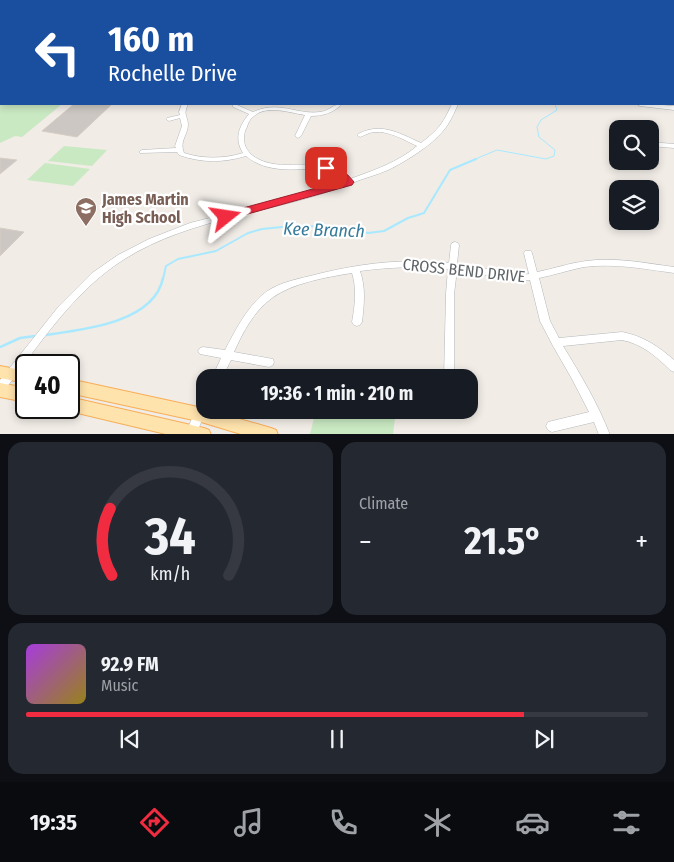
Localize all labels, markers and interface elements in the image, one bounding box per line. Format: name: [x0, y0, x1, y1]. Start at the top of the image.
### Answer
text: 160 m: [108, 18, 194, 60]
icon: left: [25, 20, 90, 85]
text: Rochelle Drive: [108, 60, 237, 87]
map controls: [609, 120, 659, 230]
button: search: [609, 120, 659, 170]
pin: [305, 147, 347, 189]
icon: arrive: [312, 154, 340, 182]
button: layers: [609, 180, 659, 230]
place label: James Martin High School: [101, 190, 189, 227]
position arrow: [199, 190, 251, 242]
school or university icon: James Martin High School: [74, 196, 98, 227]
water label: Kee Branch: [283, 218, 365, 242]
street label: CROSS BEND DRIVE: [402, 255, 526, 286]
speed limit sign: 40: [15, 354, 80, 419]
text: 19:36 · 1 min · 210 m: [261, 382, 413, 405]
text: Climate: [359, 494, 408, 513]
text: 34: [144, 505, 196, 568]
text: 21.5°: [464, 518, 543, 564]
text: −: [359, 525, 372, 558]
text: +: [635, 525, 648, 558]
text: km/h: [151, 563, 190, 585]
text: 92.9 FM: [101, 653, 159, 676]
text: Music: [101, 676, 138, 695]
icon: previous: [116, 725, 144, 753]
icon: pause: [323, 725, 351, 753]
icon: next: [530, 725, 558, 753]
icon: directions: [137, 805, 172, 840]
icon: music: [231, 805, 266, 840]
icon: phone: [326, 805, 361, 840]
icon: climate: [420, 805, 455, 840]
icon: car: [515, 805, 550, 840]
icon: filters: [609, 805, 644, 840]
text: 19:35: [30, 809, 77, 836]

